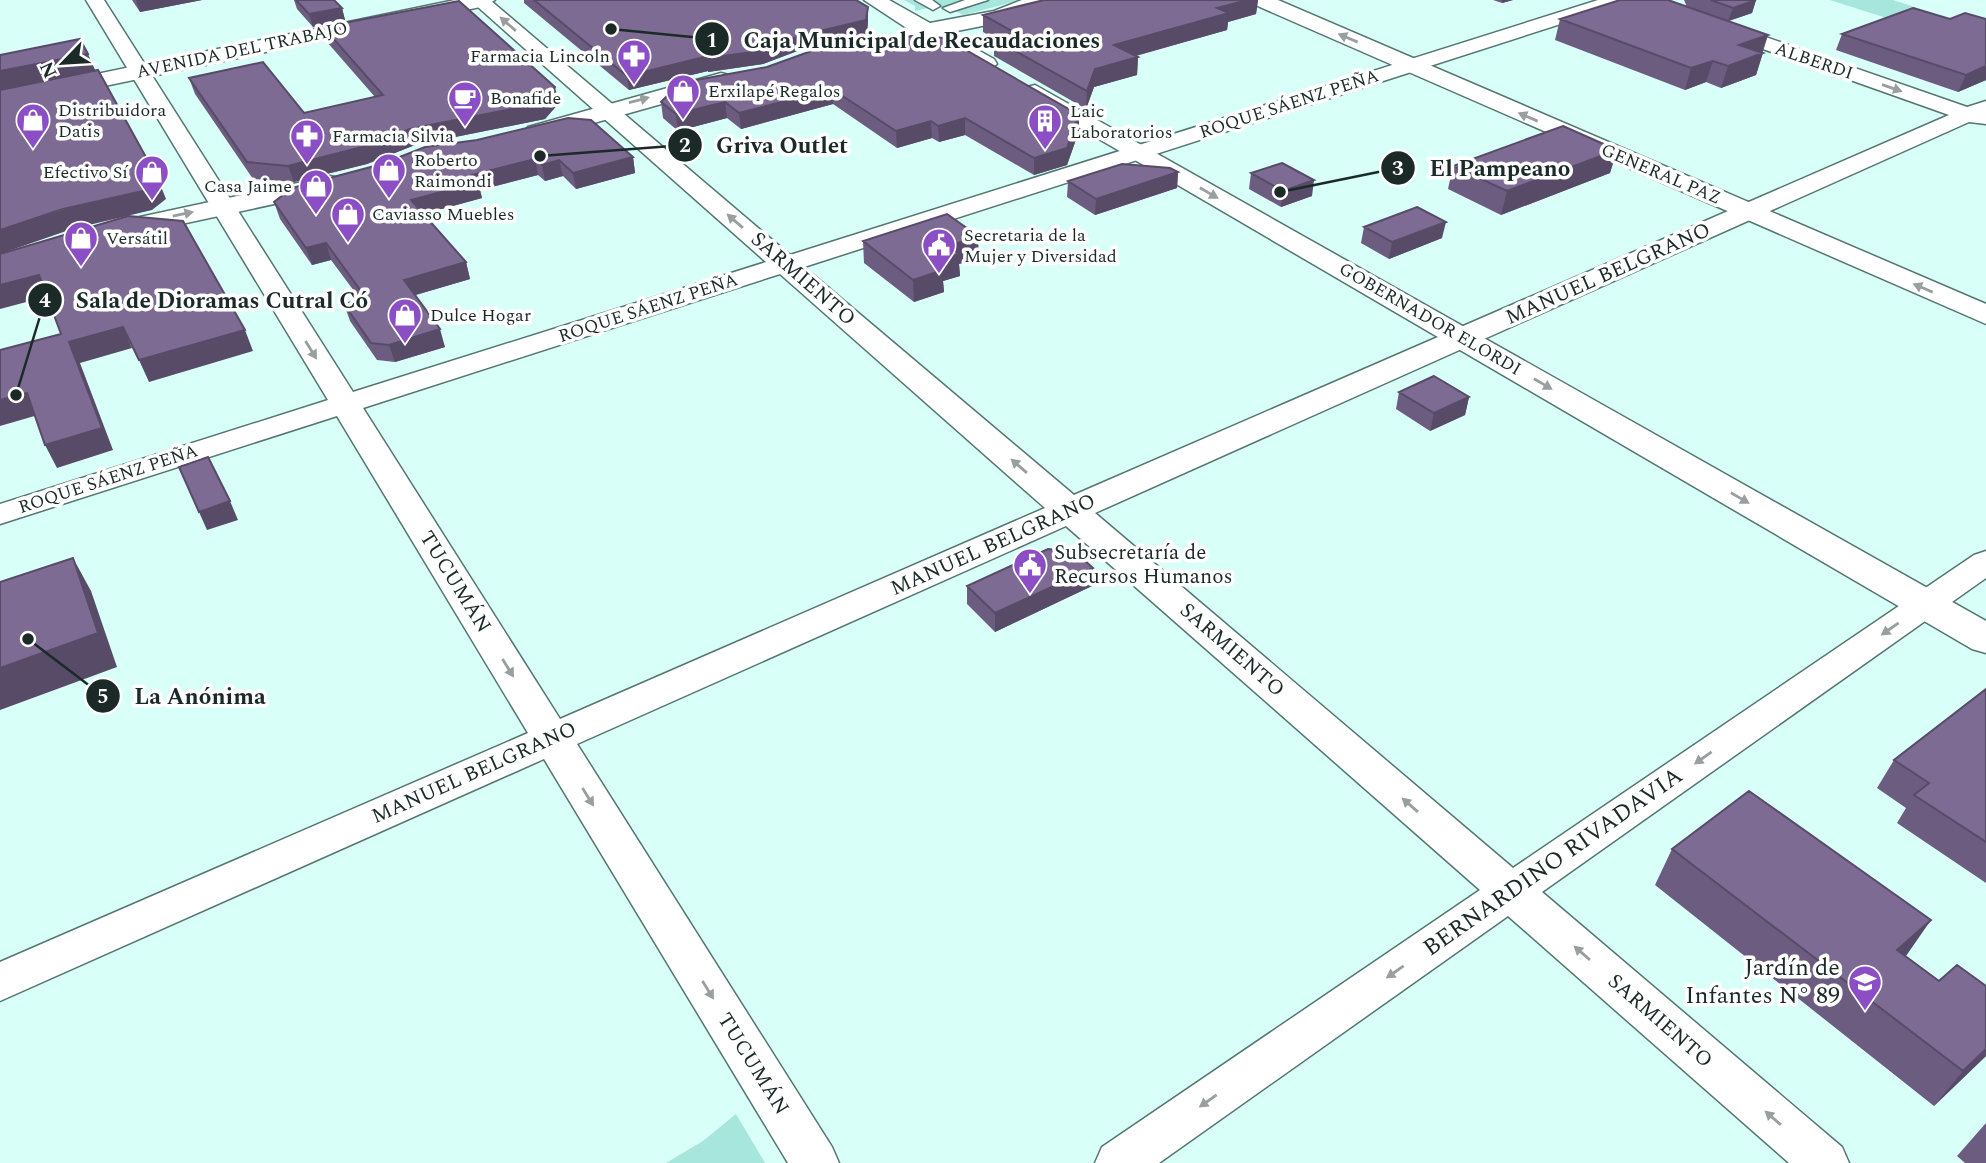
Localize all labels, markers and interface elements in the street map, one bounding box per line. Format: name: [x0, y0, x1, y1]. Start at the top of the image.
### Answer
street label: AVENIDA DEL TRABAJO: [134, 14, 350, 86]
one-way arrow: [499, 17, 516, 32]
callout: Caja Municipal de Recaudaciones: [695, 17, 1114, 61]
text: Caja Municipal de Recaudaciones: [744, 24, 1100, 59]
text: 1: [706, 25, 718, 57]
north arrow: [28, 28, 98, 98]
one-way arrow: [1337, 33, 1358, 44]
street label: ALBERDI: [1771, 35, 1857, 87]
pharmacy icon: Farmacia Lincoln: [615, 37, 653, 86]
place label: Farmacia Lincoln: [470, 43, 610, 70]
text: N: [33, 56, 65, 83]
street label: ROQUE SÁENZ PEÑA: [1196, 62, 1382, 146]
shop icon: Erxilapé Regalos: [664, 72, 702, 121]
place label: Erxilapé Regalos: [708, 78, 841, 105]
cafe icon: Bonafide: [446, 79, 484, 128]
one-way arrow: [1881, 83, 1902, 94]
place label: Bonafide: [490, 85, 561, 112]
one-way arrow: [629, 94, 651, 105]
place label: Distribuidora Datis: [58, 97, 166, 145]
place label: Laic Laboratorios: [1070, 98, 1172, 146]
shop icon: Distribuidora Datis: [14, 101, 52, 150]
building icon: Laic Laboratorios: [1026, 102, 1064, 151]
one-way arrow: [1518, 111, 1539, 122]
pharmacy icon: Farmacia Silvia: [288, 117, 326, 166]
place label: Farmacia Silvia: [332, 123, 454, 150]
callout: Griva Outlet: [667, 123, 862, 167]
text: Griva Outlet: [716, 129, 848, 164]
text: 2: [679, 130, 691, 162]
street label: GENERAL PAZ: [1597, 137, 1725, 211]
callout: El Pampeano: [1381, 146, 1584, 190]
place label: Roberto Raimondi: [414, 147, 492, 195]
shop icon: Roberto Raimondi: [370, 151, 408, 200]
text: El Pampeano: [1430, 152, 1570, 187]
shop icon: Efectivo Sí: [133, 153, 171, 202]
text: 3: [1392, 153, 1404, 185]
place label: Efectivo Sí: [43, 159, 129, 186]
shop icon: Casa Jaime: [297, 167, 335, 216]
place label: Casa Jaime: [204, 173, 292, 200]
one-way arrow: [1200, 187, 1219, 199]
shop icon: Caviasso Muebles: [329, 195, 367, 244]
place label: Caviasso Muebles: [372, 201, 514, 228]
one-way arrow: [172, 209, 194, 220]
one-way arrow: [727, 214, 744, 229]
street label: MANUEL BELGRANO: [1500, 214, 1716, 334]
shop icon: Versátil: [62, 219, 100, 268]
place label: Secretaria de la Mujer y Diversidad: [964, 222, 1117, 270]
street label: SARMIENTO: [743, 224, 863, 334]
place label: Versátil: [106, 225, 168, 252]
public building icon: Secretaria de la Mujer y Diversidad: [920, 226, 958, 275]
street label: GOBERNADOR ELORDI: [1334, 256, 1526, 382]
street label: ROQUE SÁENZ PEÑA: [555, 266, 741, 350]
callout: Sala de Dioramas Cutral Có: [27, 278, 383, 322]
one-way arrow: [1913, 282, 1934, 293]
text: Sala de Dioramas Cutral Có: [76, 284, 368, 319]
text: 4: [39, 285, 51, 317]
shop icon: Dulce Hogar: [386, 296, 424, 345]
place label: Dulce Hogar: [430, 302, 531, 329]
one-way arrow: [305, 340, 318, 359]
one-way arrow: [1533, 378, 1552, 390]
street label: ROQUE SÁENZ PEÑA: [15, 437, 201, 521]
one-way arrow: [1010, 458, 1028, 474]
street label: MANUEL BELGRANO: [885, 485, 1101, 605]
one-way arrow: [1730, 491, 1750, 503]
street label: TUCUMÁN: [411, 525, 499, 639]
place label: Subsecretaría de Recursos Humanos: [1054, 537, 1233, 593]
public building icon: Subsecretaría de Recursos Humanos: [1011, 546, 1049, 595]
street label: SARMIENTO: [1172, 595, 1292, 705]
one-way arrow: [1881, 622, 1899, 636]
one-way arrow: [502, 658, 515, 678]
callout: La Anónima: [85, 674, 280, 718]
text: La Anónima: [134, 680, 266, 715]
text: 5: [97, 681, 109, 713]
street label: MANUEL BELGRANO: [366, 713, 582, 833]
one-way arrow: [1694, 751, 1712, 765]
street label: BERNARDINO RIVADAVIA: [1416, 758, 1690, 966]
one-way arrow: [582, 787, 595, 807]
one-way arrow: [1402, 798, 1419, 813]
one-way arrow: [1574, 946, 1591, 961]
place label: Jardín de Infantes N° 89: [1685, 950, 1840, 1014]
school or university icon: Jardín de Infantes N° 89: [1846, 963, 1884, 1012]
one-way arrow: [1386, 965, 1404, 979]
street label: SARMIENTO: [1600, 966, 1720, 1076]
one-way arrow: [702, 981, 715, 1000]
street label: TUCUMÁN: [709, 1007, 797, 1121]
one-way arrow: [1199, 1094, 1217, 1108]
one-way arrow: [1764, 1110, 1782, 1126]

